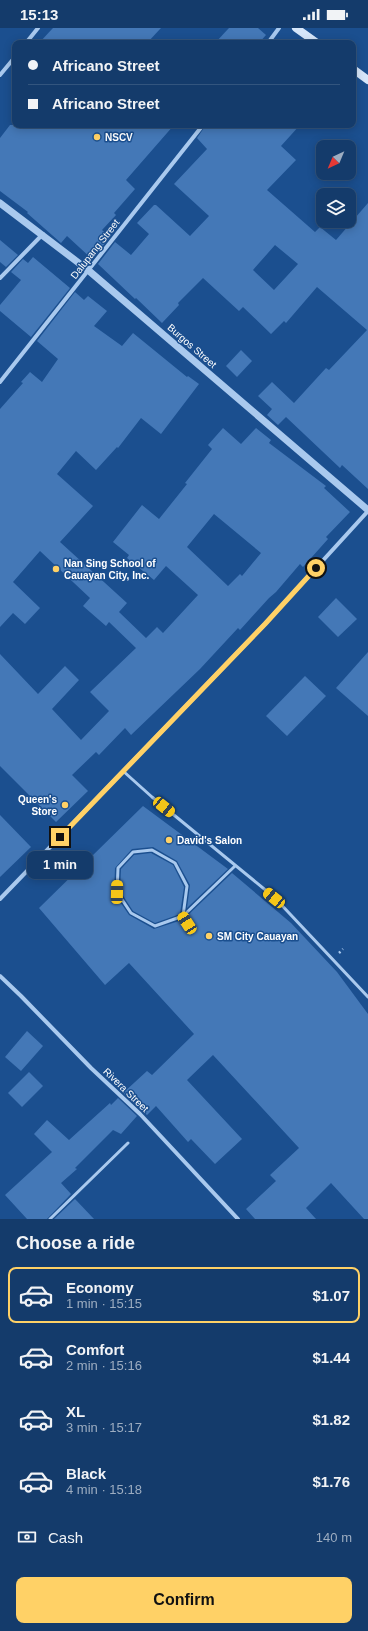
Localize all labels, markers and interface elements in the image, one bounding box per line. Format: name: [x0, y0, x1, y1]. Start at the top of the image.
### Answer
text: 15:13: [20, 6, 58, 23]
text: Africano Street: [52, 57, 160, 74]
text: Africano Street: [52, 95, 160, 112]
marker: NSCV: [92, 132, 102, 142]
place label: NSCV: [105, 132, 133, 143]
north arrow: [316, 140, 356, 180]
map controls: [316, 140, 356, 228]
button: layers: [316, 188, 356, 228]
street label: Dalupang Street: [68, 217, 122, 281]
street label: Burgos Street: [165, 322, 219, 370]
place label: Nan Sing School of Cauayan City, Inc.: [64, 558, 156, 581]
route start: [307, 559, 325, 577]
marker: Nan Sing School of Cauayan City, Inc.: [51, 564, 61, 574]
place label: Queen's Store: [18, 794, 57, 817]
car: [151, 795, 177, 819]
marker: Queen's Store: [60, 800, 70, 810]
route end: [51, 828, 69, 846]
marker: David's Salon: [164, 835, 174, 845]
place label: David's Salon: [177, 835, 242, 846]
callout: 1 min: [27, 851, 93, 879]
text: 1 min: [43, 857, 77, 872]
car: [111, 880, 123, 904]
car: [261, 886, 287, 910]
car: [175, 910, 199, 936]
marker: SM City Cauayan: [204, 931, 214, 941]
place label: SM City Cauayan: [217, 931, 298, 942]
street label: Rivera Street: [101, 1066, 151, 1114]
text: Choose a ride: [16, 1233, 135, 1253]
icon: car: [18, 1277, 54, 1313]
text: Economy: [66, 1279, 134, 1296]
text: $1.07: [312, 1287, 350, 1304]
text: 1 min · 15:15: [66, 1296, 142, 1311]
icon: car: [18, 1339, 54, 1375]
text: Comfort: [66, 1341, 124, 1358]
text: $1.44: [312, 1349, 350, 1366]
text: 2 min · 15:16: [66, 1358, 142, 1373]
icon: car: [18, 1401, 54, 1437]
text: XL: [66, 1403, 85, 1420]
text: $1.82: [312, 1411, 350, 1428]
text: 3 min · 15:17: [66, 1420, 142, 1435]
icon: car: [18, 1463, 54, 1499]
text: Black: [66, 1465, 106, 1482]
text: $1.76: [312, 1473, 350, 1490]
text: 4 min · 15:18: [66, 1482, 142, 1497]
icon: cash: [16, 1526, 38, 1548]
text: Cash: [48, 1529, 83, 1546]
text: 140 m: [316, 1530, 352, 1545]
button: Confirm: [16, 1577, 352, 1623]

